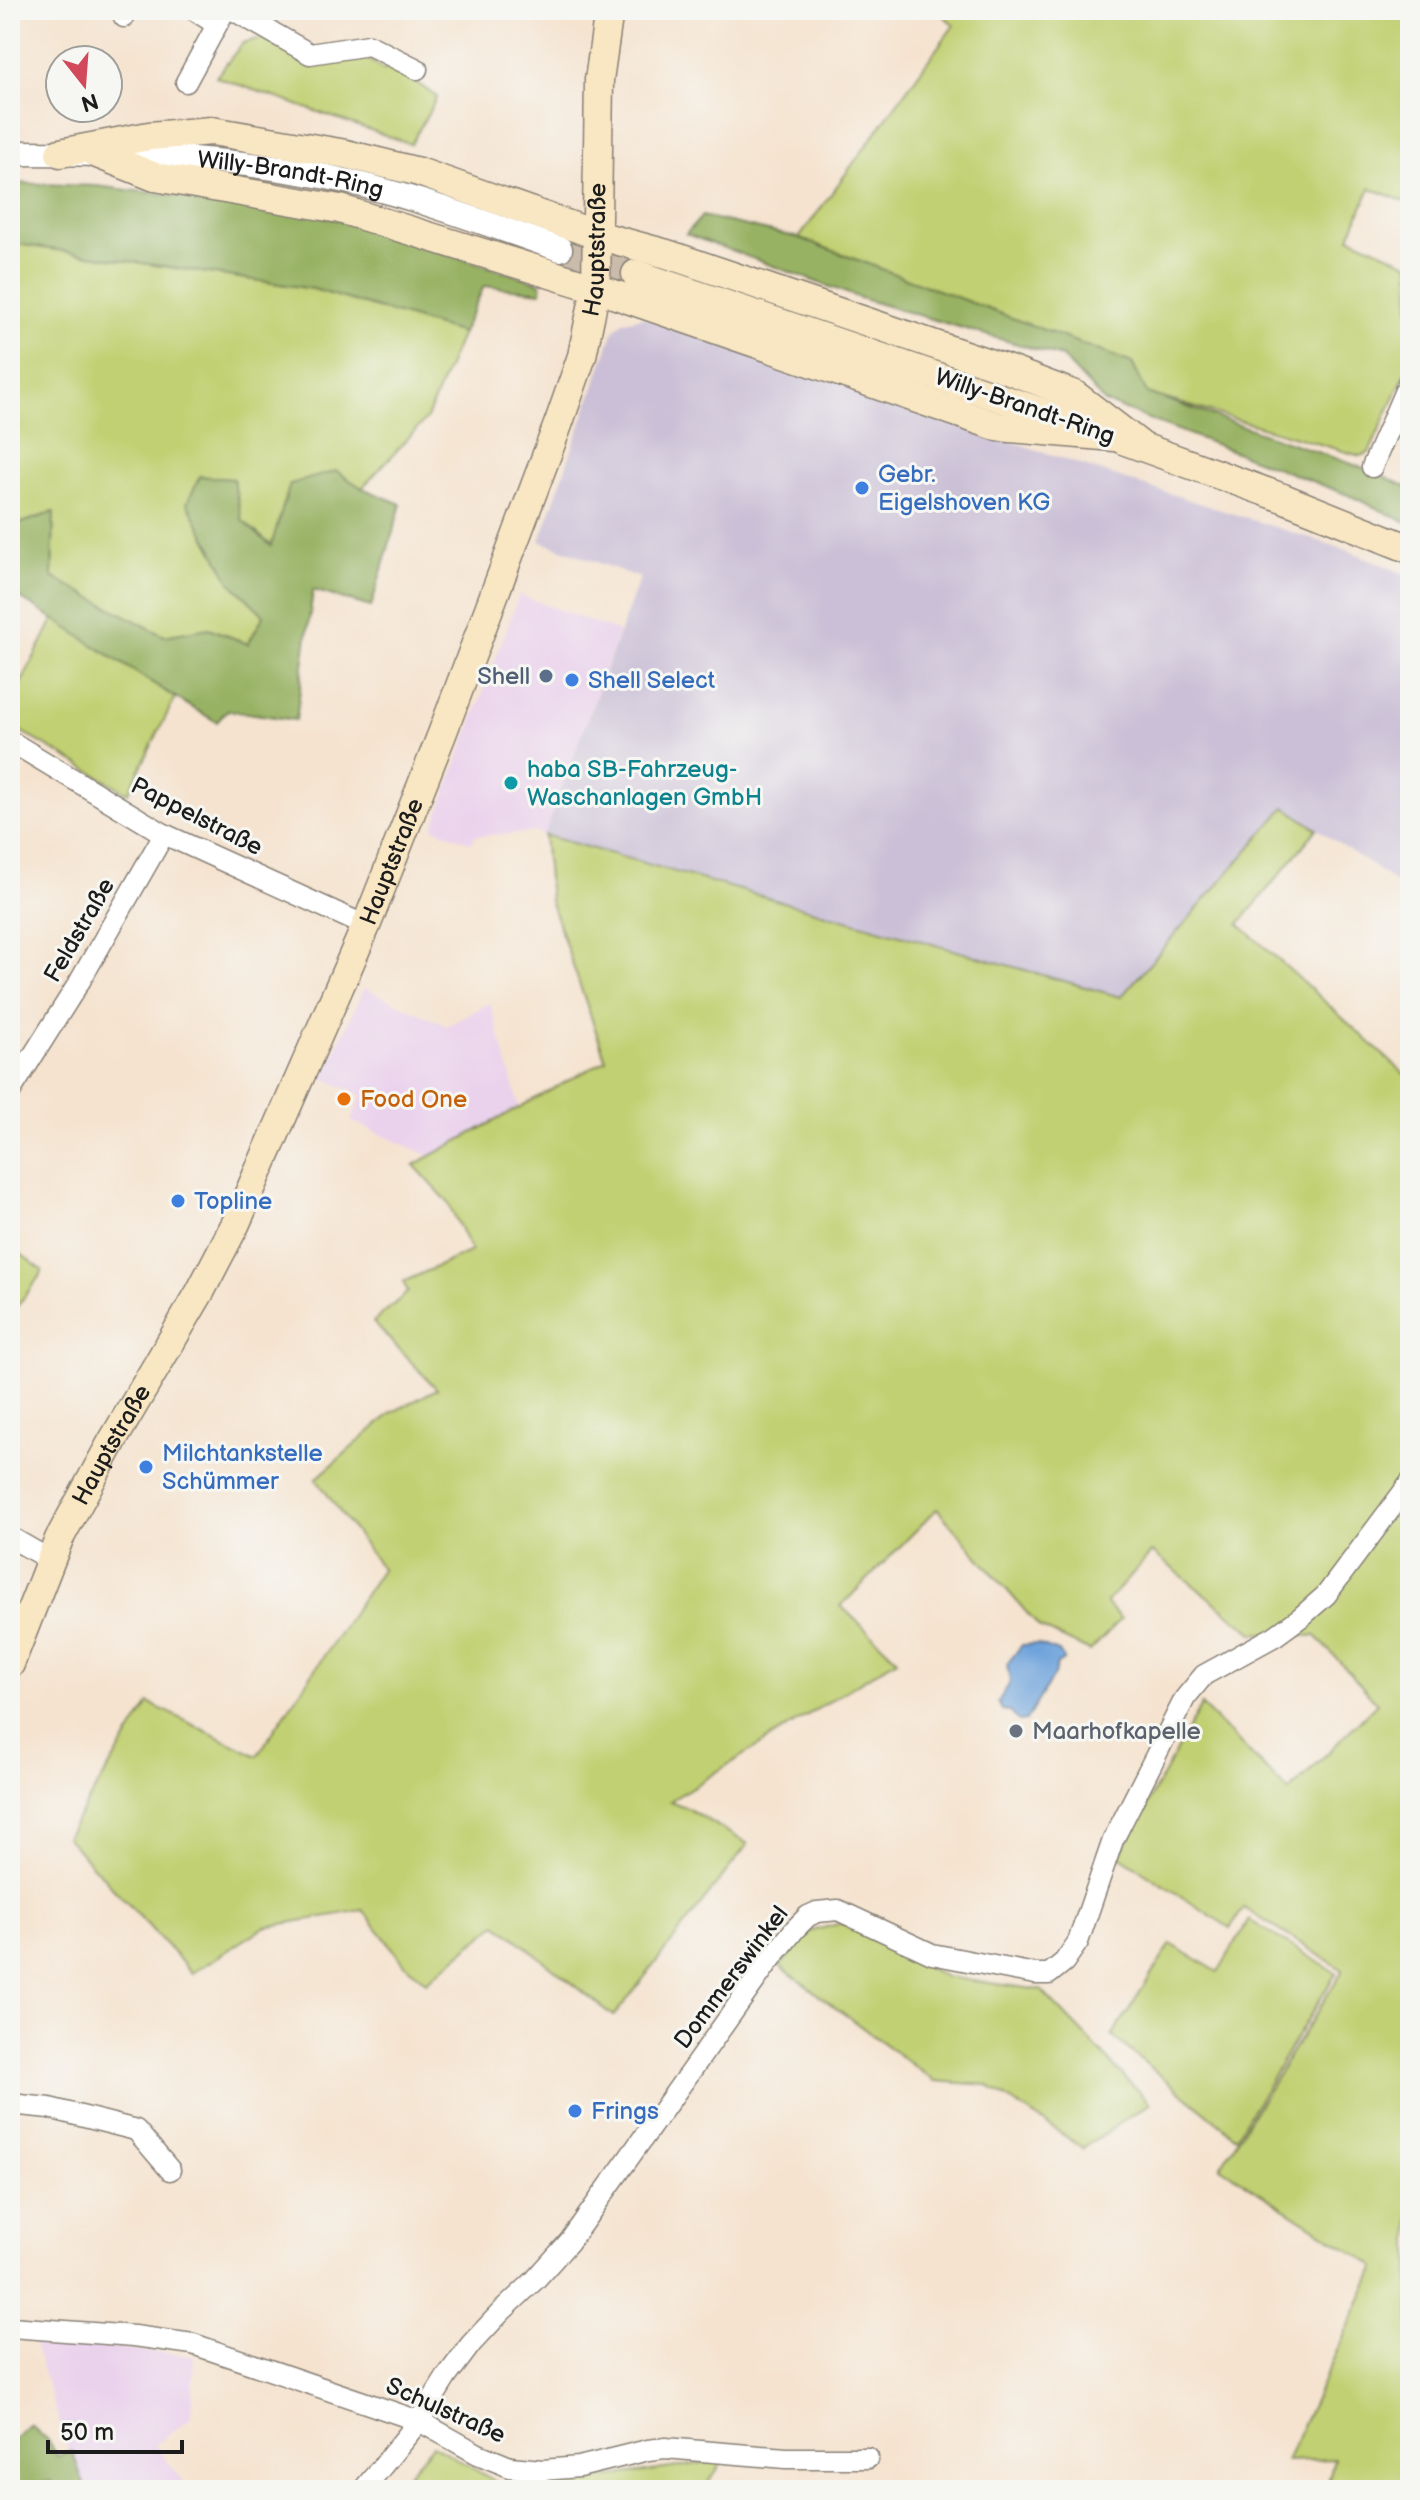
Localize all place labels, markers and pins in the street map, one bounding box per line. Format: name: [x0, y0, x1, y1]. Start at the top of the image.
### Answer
place label: Gebr. Eigelshoven KG: [878, 460, 1050, 517]
marker: Gebr. Eigelshoven KG: [853, 479, 871, 497]
place label: Shell: [477, 662, 530, 691]
place label: Shell Select: [588, 666, 716, 695]
marker: Shell: [537, 667, 555, 685]
marker: Shell Select: [563, 671, 581, 689]
place label: haba SB-Fahrzeug- Waschanlagen GmbH: [527, 755, 762, 812]
marker: haba SB-Fahrzeug- Waschanlagen GmbH: [502, 774, 520, 792]
place label: Food One: [360, 1085, 467, 1114]
marker: Food One: [335, 1090, 353, 1108]
place label: Topline: [194, 1187, 272, 1216]
marker: Topline: [169, 1192, 187, 1210]
place label: Milchtankstelle Schümmer: [162, 1439, 323, 1496]
marker: Milchtankstelle Schümmer: [137, 1458, 155, 1476]
place label: Maarhofkapelle: [1032, 1717, 1201, 1746]
marker: Maarhofkapelle: [1007, 1722, 1025, 1740]
place label: Frings: [591, 2097, 659, 2126]
marker: Frings: [566, 2102, 584, 2120]

